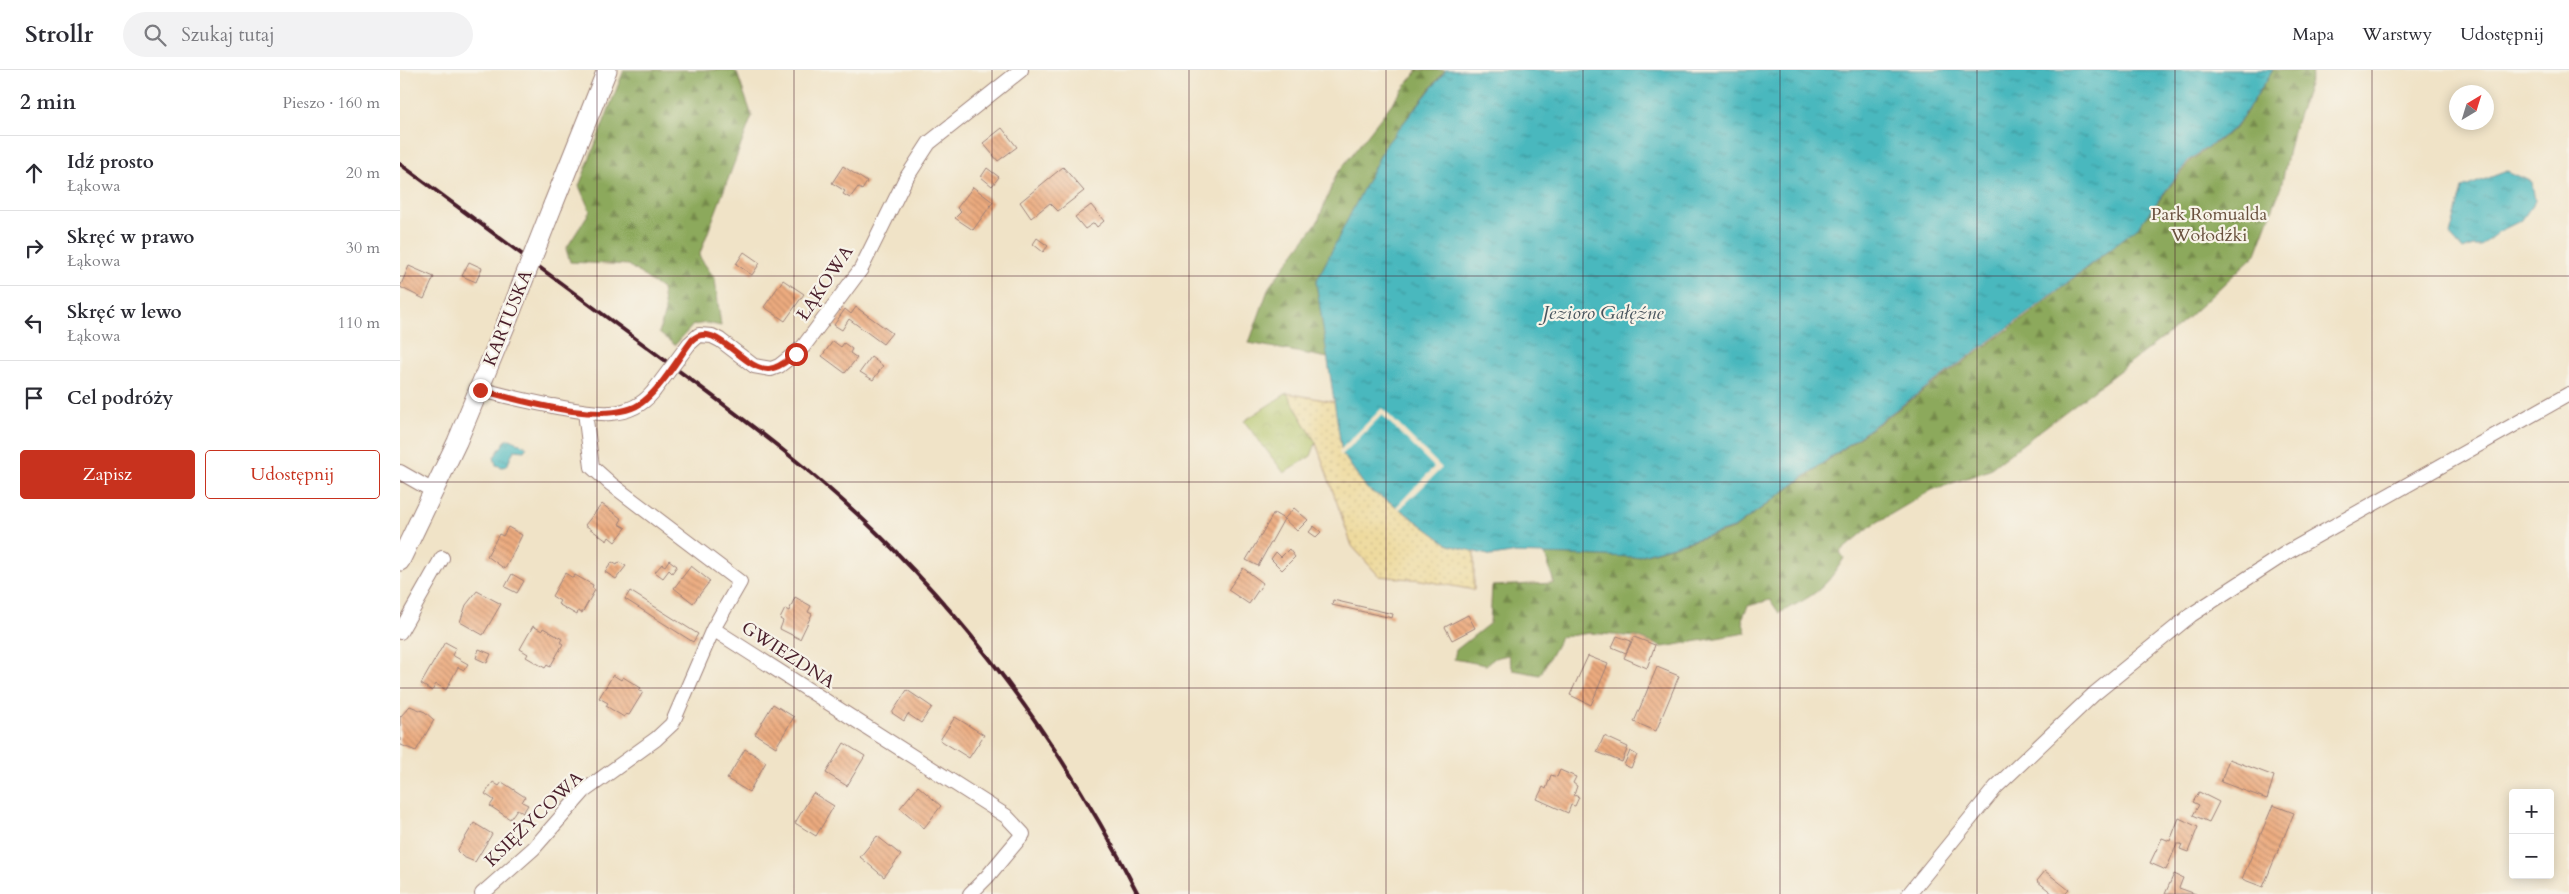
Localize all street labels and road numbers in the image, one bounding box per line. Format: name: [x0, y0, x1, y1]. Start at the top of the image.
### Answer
street label: ŁĄKOWA: [791, 240, 859, 325]
street label: KARTUSKA: [477, 266, 539, 370]
street label: GWIEZDNA: [736, 615, 840, 695]
street label: KSIĘŻYCOWA: [479, 765, 589, 872]

